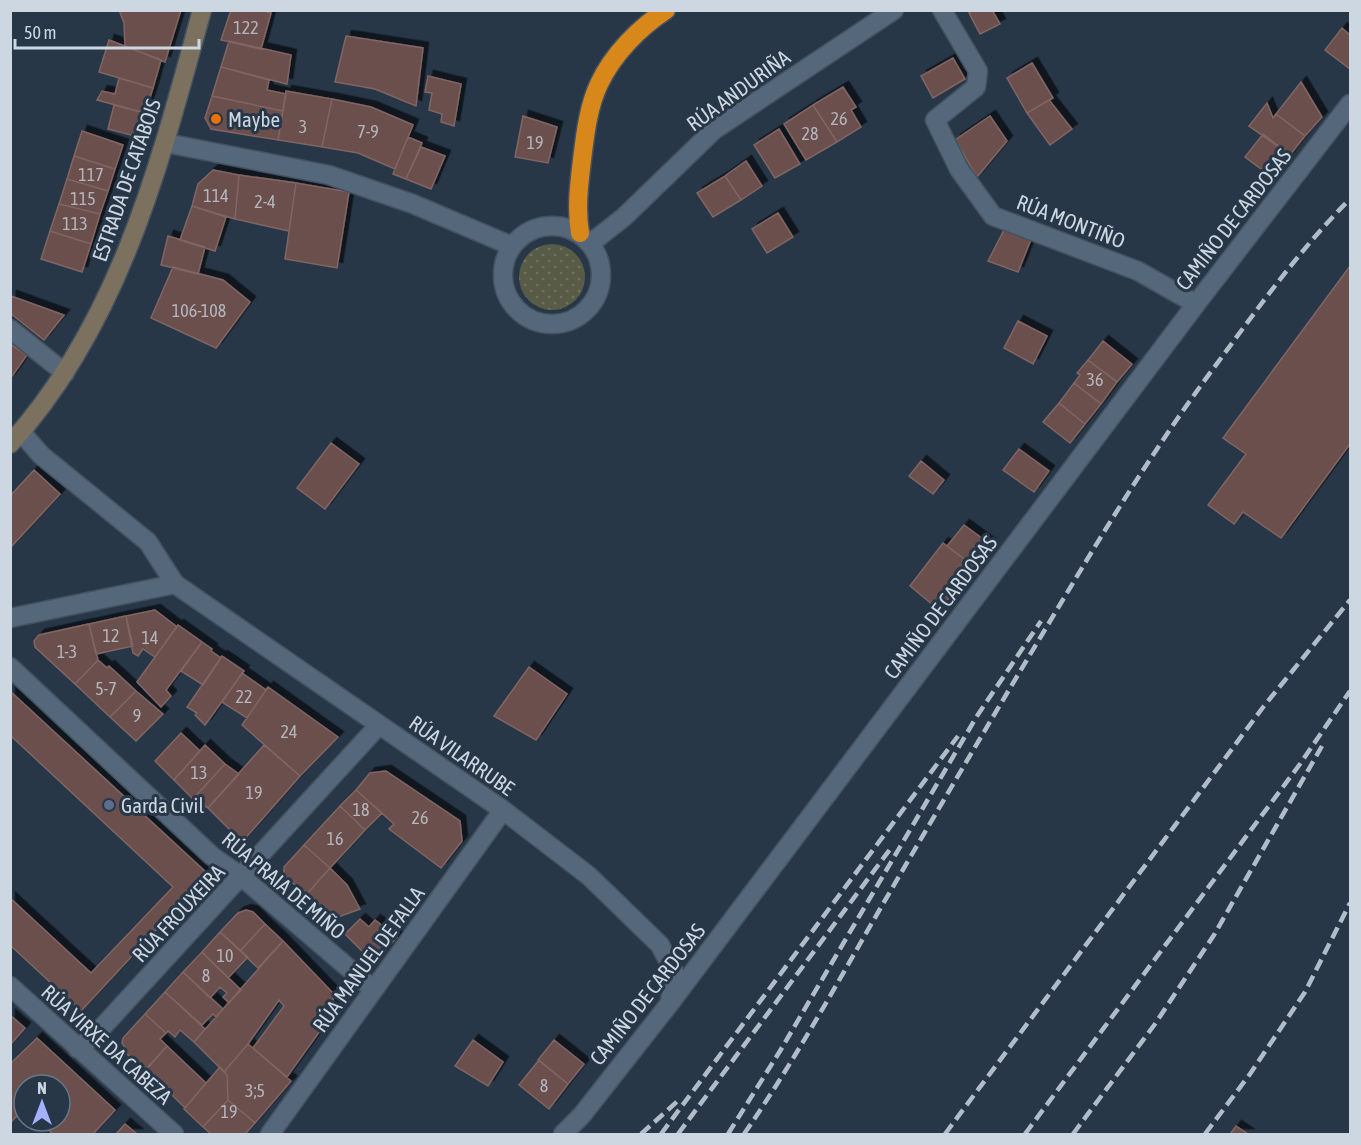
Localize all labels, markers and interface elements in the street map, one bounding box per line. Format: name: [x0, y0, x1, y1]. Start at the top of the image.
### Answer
scale bar: [15, 12, 200, 50]
house number: 122: [233, 17, 259, 38]
text: 50 m: [24, 22, 56, 43]
street label: RÚA ANDURIÑA: [682, 44, 795, 135]
street label: ESTRADA DE CATABOIS: [87, 95, 165, 264]
place label: Maybe: [228, 107, 280, 131]
house number: 26: [831, 108, 847, 129]
marker: Maybe: [209, 112, 223, 126]
house number: 3: [299, 116, 307, 137]
house number: 7-9: [357, 121, 379, 142]
house number: 28: [802, 123, 818, 144]
house number: 19: [527, 132, 543, 153]
street label: CAMIÑO DE CARDOSAS: [1170, 144, 1296, 294]
house number: 117: [78, 164, 104, 185]
house number: 114: [203, 185, 229, 206]
house number: 115: [70, 188, 96, 209]
street label: RÚA MONTIÑO: [1013, 189, 1129, 253]
house number: 2-4: [254, 191, 276, 212]
house number: 113: [62, 213, 88, 234]
house number: 106-108: [172, 300, 226, 321]
house number: 36: [1087, 369, 1103, 390]
street label: CAMIÑO DE CARDOSAS: [879, 531, 1002, 683]
house number: 12: [103, 625, 119, 646]
house number: 14: [142, 627, 158, 648]
house number: 1-3: [57, 641, 77, 662]
house number: 5-7: [95, 678, 117, 699]
house number: 22: [236, 686, 252, 707]
house number: 9: [133, 705, 141, 726]
street label: RÚA VILARRUBE: [405, 710, 519, 800]
house number: 24: [281, 721, 297, 742]
house number: 13: [191, 762, 207, 783]
house number: 19: [246, 782, 262, 803]
place label: Garda Civil: [121, 793, 204, 817]
marker: Garda Civil: [102, 798, 116, 812]
house number: 18: [353, 799, 369, 820]
house number: 26: [412, 807, 428, 828]
street label: RÚA PRAIA DE MIÑO: [218, 827, 350, 943]
house number: 16: [327, 828, 343, 849]
street label: RÚA FROUXEIRA: [127, 859, 230, 967]
street label: RÚA MANUEL DE FALLA: [307, 881, 429, 1036]
street label: CAMIÑO DE CARDOSAS: [584, 919, 710, 1069]
house number: 10: [217, 945, 233, 966]
house number: 8: [202, 965, 210, 986]
street label: RÚA VIRXE DA CABEZA: [37, 979, 178, 1109]
north arrow: [12, 1073, 72, 1133]
house number: 8: [540, 1075, 548, 1096]
text: N: [37, 1079, 47, 1097]
house number: 3;5: [245, 1080, 265, 1101]
house number: 19: [221, 1101, 237, 1122]

